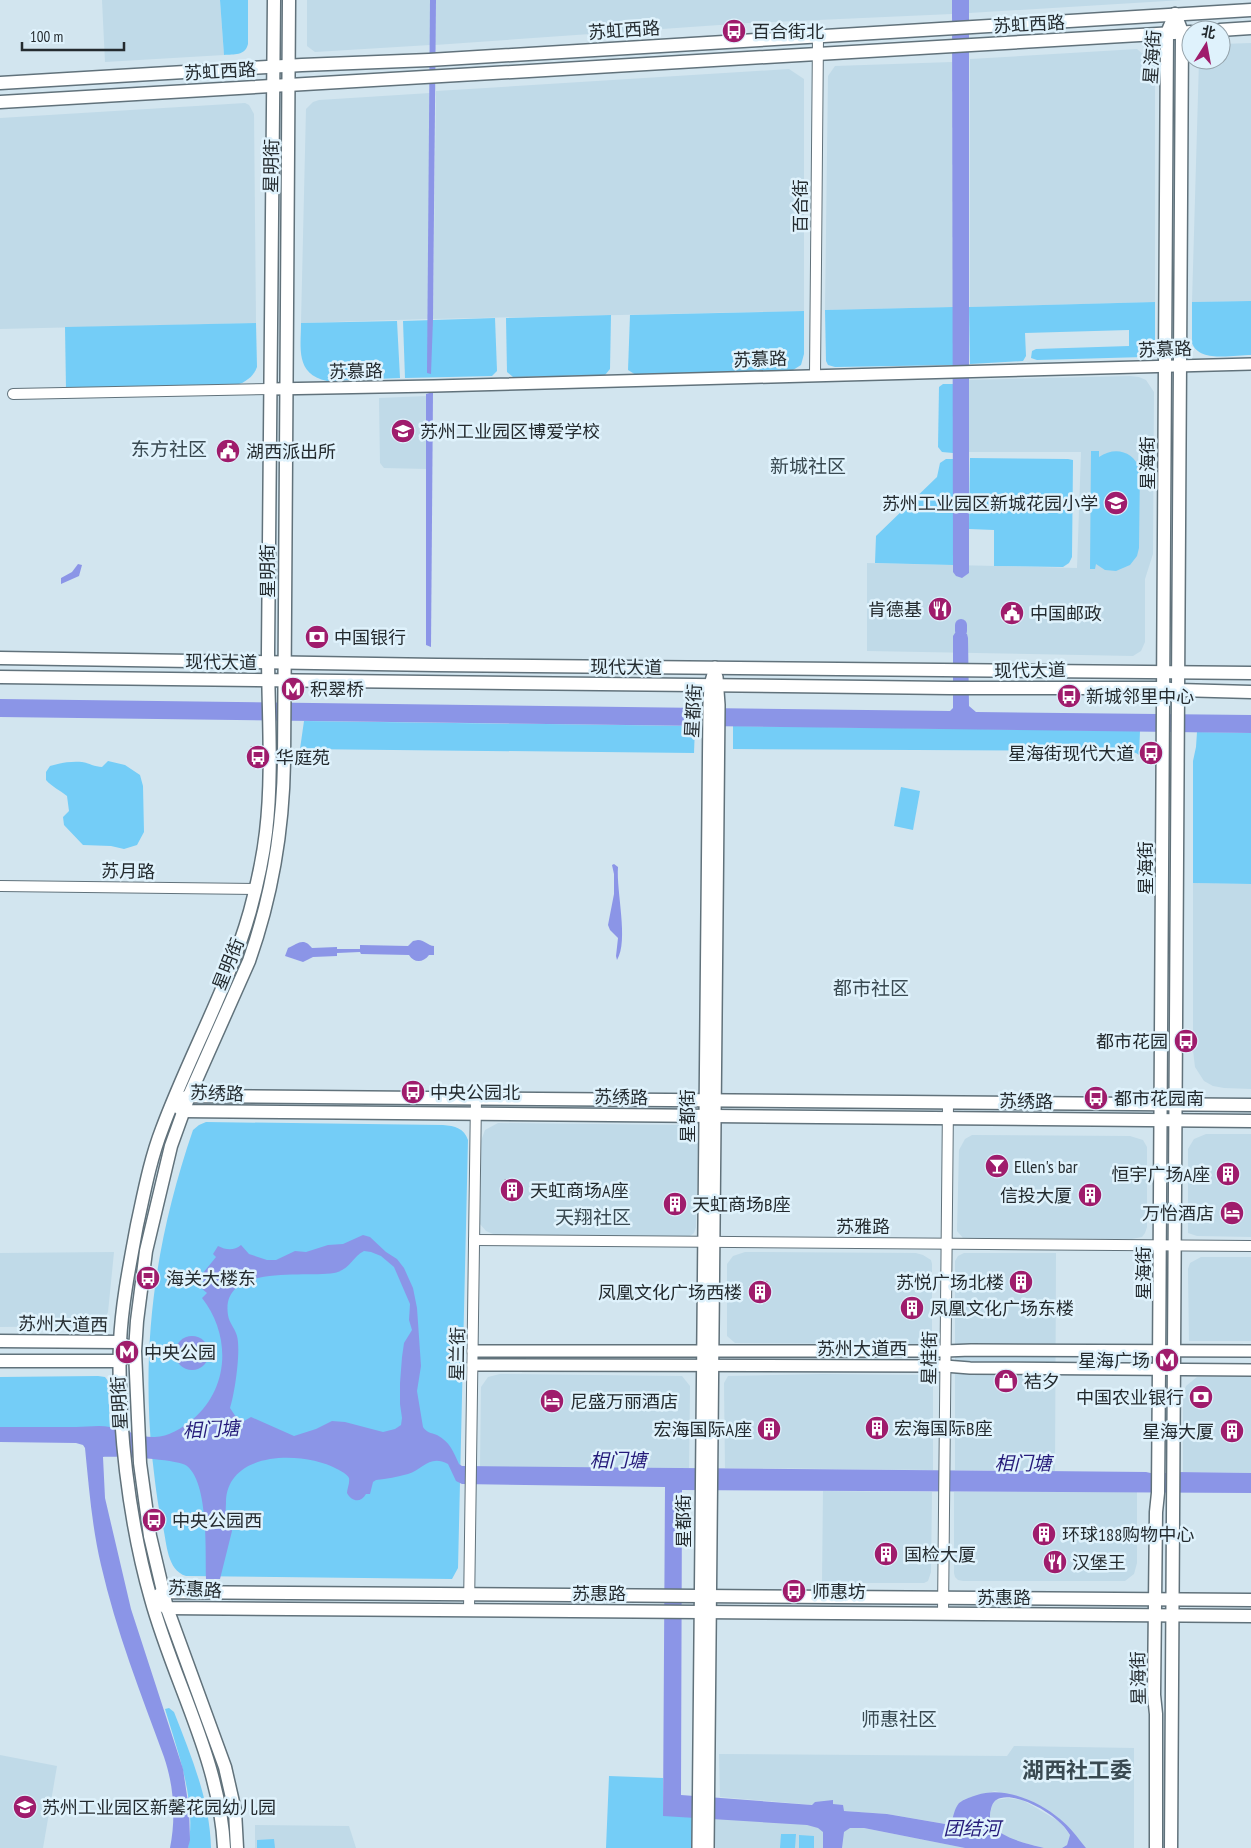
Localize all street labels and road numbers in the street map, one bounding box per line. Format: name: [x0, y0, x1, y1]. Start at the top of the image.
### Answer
street label: 苏虹西路: [992, 11, 1066, 37]
street label: 苏虹西路: [587, 16, 661, 44]
street label: 星海街: [1139, 29, 1165, 85]
street label: 苏虹西路: [183, 58, 257, 84]
street label: 星明街: [259, 139, 283, 193]
street label: 百合街: [789, 179, 812, 233]
street label: 苏慕路: [1138, 337, 1192, 361]
street label: 苏慕路: [733, 347, 787, 371]
street label: 苏慕路: [329, 359, 383, 383]
street label: 星海街: [1136, 436, 1159, 490]
street label: 星明街: [256, 544, 279, 598]
street label: 现代大道: [185, 650, 257, 674]
street label: 现代大道: [590, 655, 662, 679]
street label: 现代大道: [994, 658, 1066, 682]
street label: 星都街: [680, 683, 706, 739]
street label: 星海街: [1134, 841, 1157, 895]
street label: 苏月路: [101, 859, 155, 883]
street label: 星明街: [207, 935, 249, 993]
street label: 苏绣路: [190, 1081, 244, 1105]
street label: 苏绣路: [594, 1085, 648, 1109]
street label: 星都街: [676, 1089, 699, 1143]
street label: 苏绣路: [999, 1089, 1053, 1113]
street label: 苏雅路: [836, 1215, 890, 1238]
street label: 星海街: [1132, 1246, 1155, 1300]
street label: 苏州大道西: [18, 1312, 108, 1336]
street label: 星兰街: [445, 1327, 469, 1381]
street label: 星桂街: [917, 1331, 941, 1385]
street label: 苏州大道西: [817, 1337, 907, 1360]
street label: 星明街: [106, 1375, 132, 1431]
street label: 星都街: [672, 1494, 695, 1548]
street label: 苏惠路: [167, 1576, 223, 1602]
street label: 苏惠路: [572, 1582, 626, 1605]
street label: 苏惠路: [977, 1586, 1031, 1609]
street label: 星海街: [1126, 1651, 1150, 1705]

